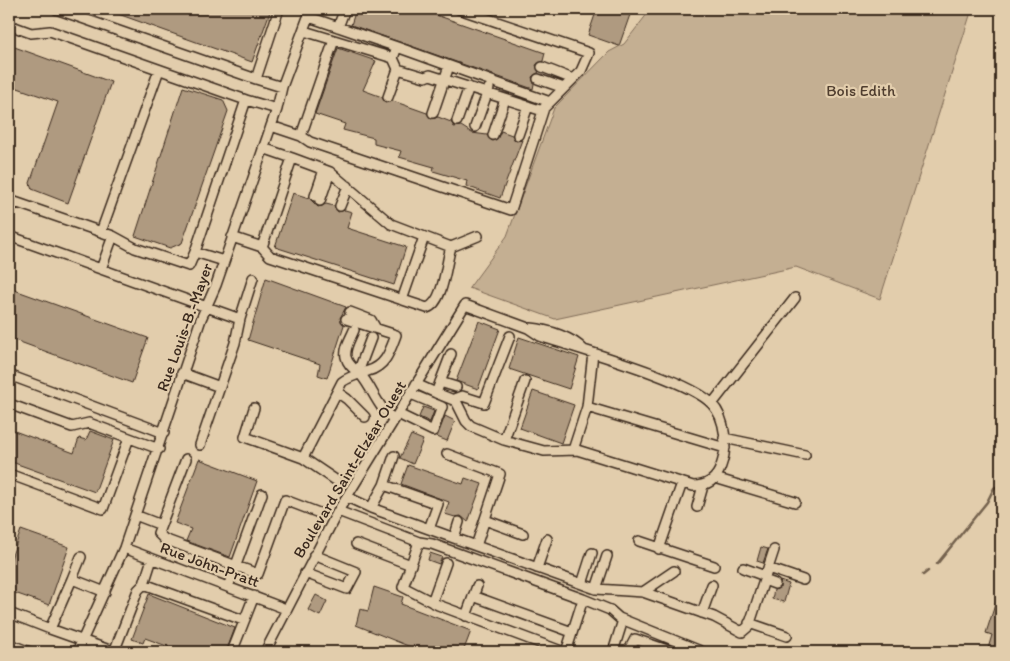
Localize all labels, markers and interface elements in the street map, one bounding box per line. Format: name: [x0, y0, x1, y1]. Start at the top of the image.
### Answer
park label: Bois Edith: [826, 81, 896, 100]
street label: Rue Louis-B.-Mayer: [152, 260, 217, 394]
street label: Boulevard Saint-Elzéar Ouest: [289, 377, 410, 561]
street label: Rue John-Pratt: [158, 538, 262, 591]

